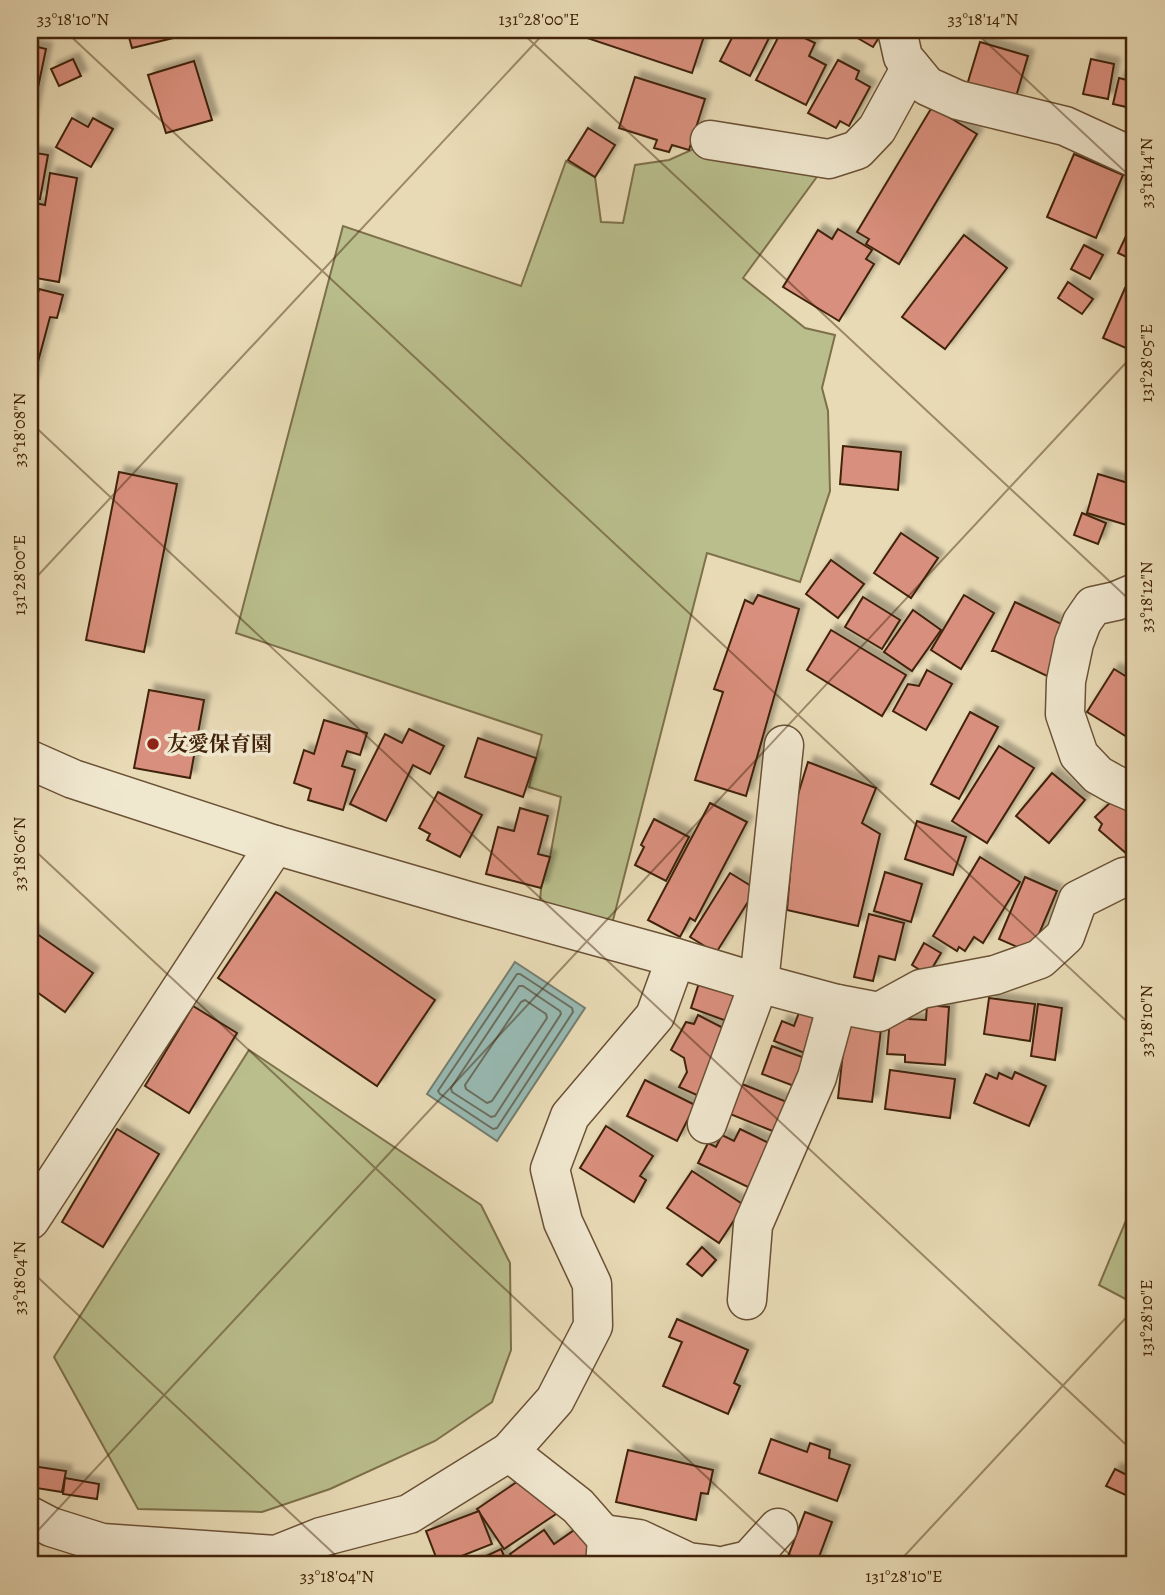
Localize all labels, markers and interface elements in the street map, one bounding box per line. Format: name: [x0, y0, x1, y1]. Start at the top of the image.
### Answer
text: 33°18'10"N: [37, 7, 109, 31]
text: 131°28'00"E: [499, 7, 579, 31]
text: 33°18'14"N: [947, 7, 1019, 31]
text: 33°18'14"N: [1134, 137, 1158, 209]
text: 131°28'05"E: [1134, 323, 1158, 403]
text: 33°18'08"N: [7, 392, 31, 468]
text: 131°28'00"E: [7, 535, 31, 615]
text: 33°18'12"N: [1134, 561, 1158, 633]
place label: 友愛保育園: [167, 730, 272, 758]
marker: 友愛保育園: [145, 736, 161, 752]
text: 33°18'06"N: [7, 817, 31, 891]
text: 33°18'10"N: [1134, 985, 1158, 1057]
text: 33°18'04"N: [7, 1241, 31, 1315]
text: 131°28'10"E: [1134, 1279, 1158, 1357]
text: 33°18'04"N: [300, 1564, 374, 1588]
text: 131°28'10"E: [865, 1564, 943, 1588]

